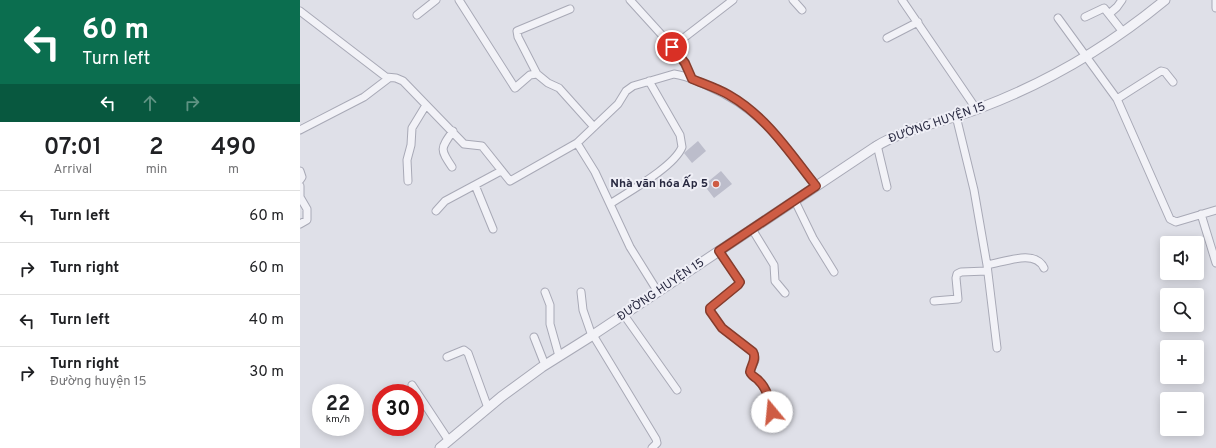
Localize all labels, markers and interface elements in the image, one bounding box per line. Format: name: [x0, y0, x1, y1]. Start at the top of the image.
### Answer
text: 60 m: [82, 13, 149, 49]
icon: left: [16, 16, 68, 68]
pin: [655, 30, 689, 64]
icon: arrive: [661, 36, 683, 58]
text: Turn left: [82, 48, 150, 71]
icon: left: [97, 92, 119, 114]
icon: ahead: [139, 92, 161, 114]
icon: right: [181, 92, 203, 114]
street label: ĐƯỜNG HUYỆN 15: [886, 99, 988, 147]
text: 07:01: [44, 133, 102, 163]
text: 2: [149, 133, 164, 163]
text: 490: [211, 133, 256, 163]
text: Arrival: [53, 162, 92, 178]
text: min: [146, 162, 167, 178]
text: m: [228, 162, 239, 178]
place label: Nhà văn hóa Ấp 5: [610, 174, 708, 192]
marker: Nhà văn hóa Ấp 5: [711, 179, 721, 189]
icon: left: [16, 206, 38, 228]
text: Turn left: [50, 207, 110, 226]
text: 60 m: [249, 207, 284, 226]
map controls: [1160, 236, 1204, 436]
button: sound: [1160, 236, 1204, 280]
street label: ĐƯỜNG HUYỆN 15: [614, 255, 708, 325]
icon: right: [16, 258, 38, 280]
text: Turn right: [50, 259, 119, 278]
text: 60 m: [249, 259, 284, 278]
button: search: [1160, 288, 1204, 332]
icon: left: [16, 310, 38, 332]
text: Turn left: [50, 311, 110, 330]
text: 40 m: [249, 311, 284, 330]
button: +: [1160, 340, 1204, 384]
text: Turn right: [50, 355, 119, 374]
icon: right: [16, 362, 38, 384]
text: 30 m: [249, 363, 284, 382]
text: Đường huyện 15: [50, 374, 147, 390]
speed limit sign: 30: [372, 384, 424, 436]
position arrow: [751, 391, 793, 433]
text: 22: [326, 392, 350, 418]
button: −: [1160, 392, 1204, 436]
text: km/h: [326, 413, 350, 426]

